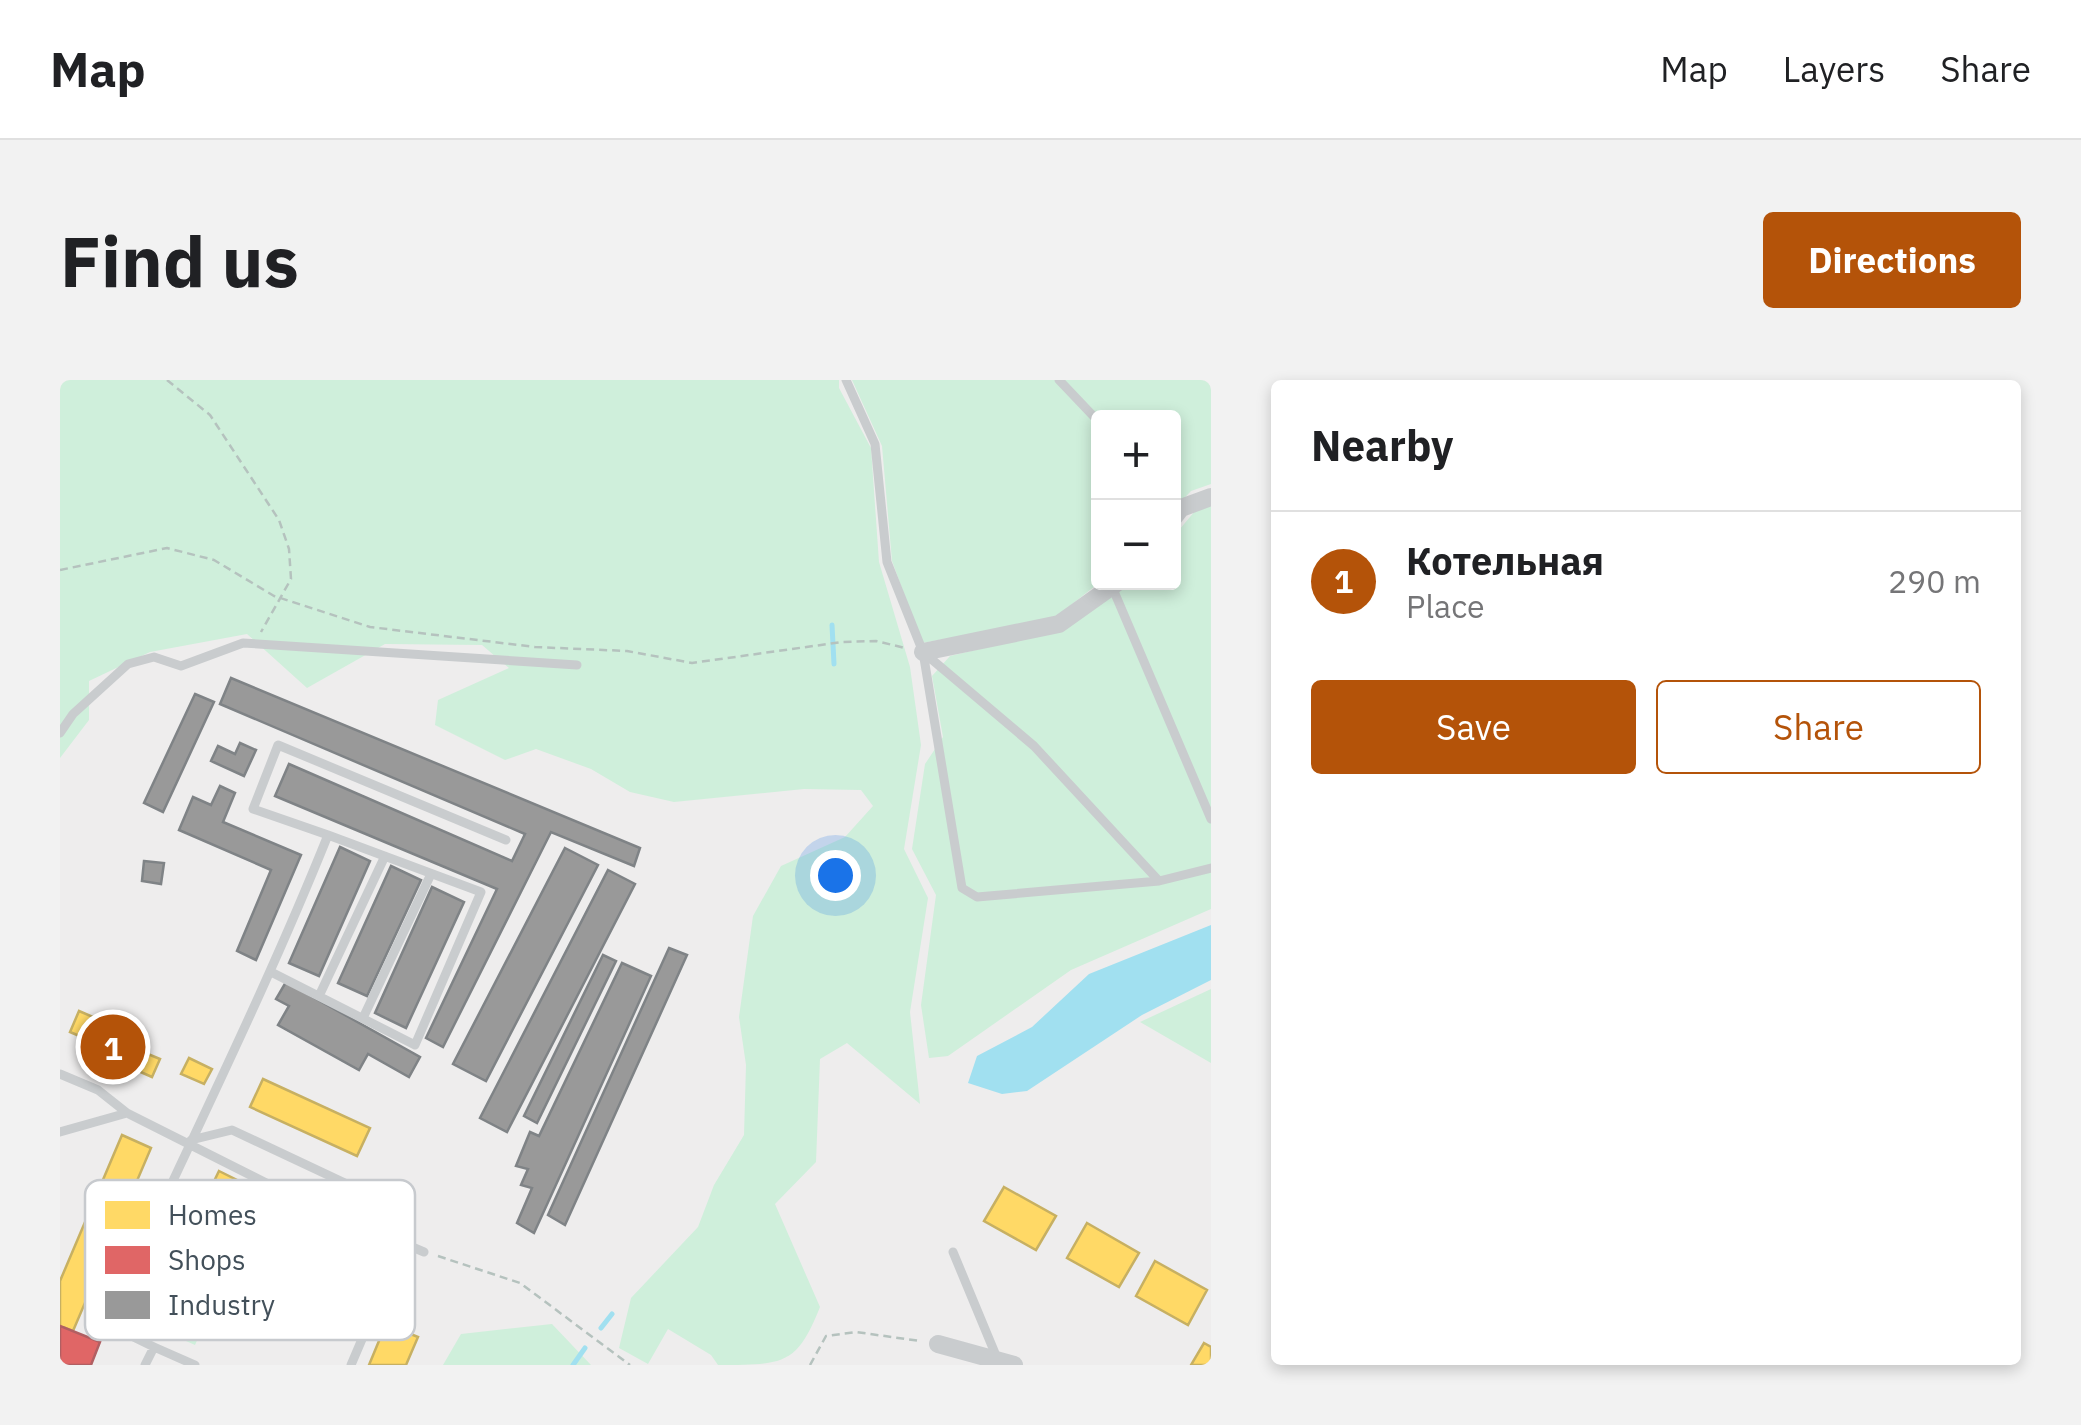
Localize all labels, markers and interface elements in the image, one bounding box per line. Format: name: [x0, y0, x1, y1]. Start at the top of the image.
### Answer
text: Map: [50, 38, 146, 100]
text: Map: [1660, 46, 1728, 92]
text: Layers: [1783, 46, 1885, 92]
text: Share: [1940, 46, 2031, 92]
button: Directions: [1763, 212, 2021, 308]
text: Find us: [60, 215, 299, 306]
map controls: [1091, 410, 1181, 590]
button: +: [1091, 410, 1181, 500]
text: Nearby: [1311, 418, 1453, 473]
button: −: [1091, 500, 1181, 590]
text: Котельная: [1406, 536, 1604, 585]
text: 1: [1334, 560, 1353, 602]
text: 290 m: [1888, 560, 1981, 602]
text: Place: [1406, 585, 1485, 627]
button: Save: [1311, 680, 1636, 774]
button: Share: [1656, 680, 1981, 774]
your location: [810, 850, 861, 901]
pin: 1: [80, 1010, 146, 1084]
legend: [85, 1180, 415, 1340]
text: Homes: [168, 1196, 257, 1233]
text: Shops: [168, 1241, 246, 1278]
text: Industry: [168, 1286, 275, 1323]

